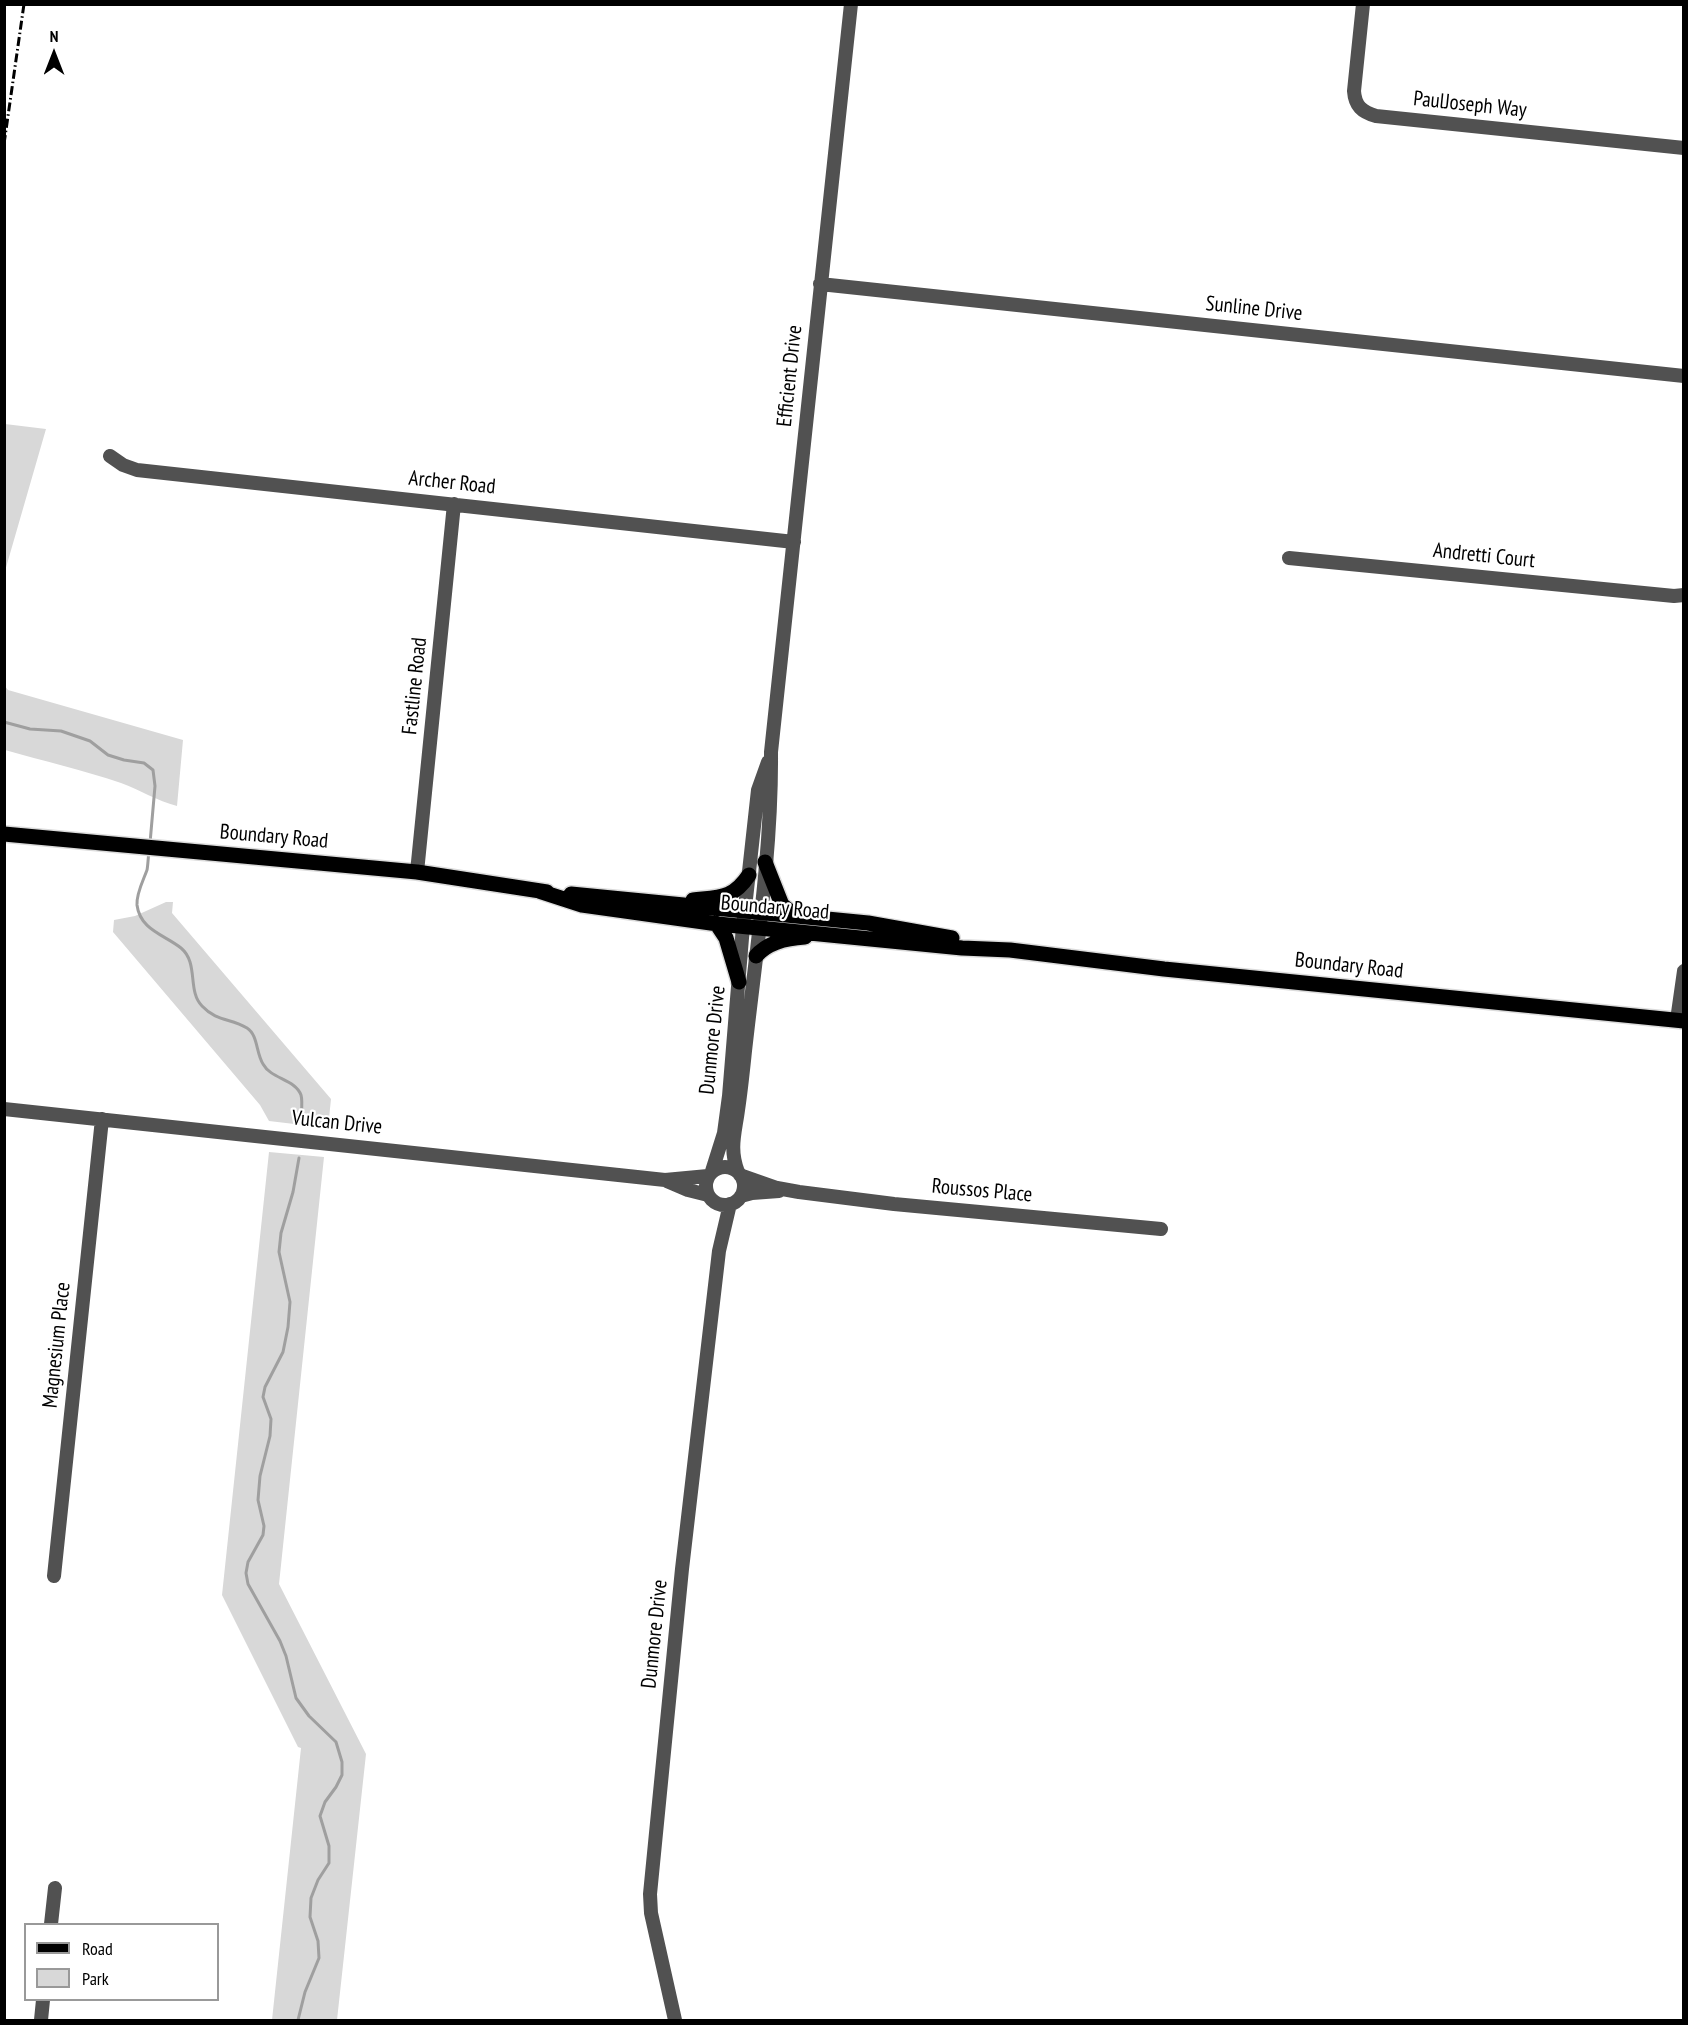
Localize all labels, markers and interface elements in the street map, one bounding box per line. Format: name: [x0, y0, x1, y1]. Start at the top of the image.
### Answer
north arrow: [24, 24, 84, 84]
text: N: [50, 26, 58, 46]
street label: PaulJoseph Way: [1412, 87, 1528, 123]
street label: Sunline Drive: [1204, 291, 1304, 327]
street label: Efficient Drive: [772, 324, 808, 428]
street label: Archer Road: [407, 466, 497, 500]
street label: Andretti Court: [1432, 538, 1536, 574]
street label: Fastline Road: [397, 636, 433, 736]
street label: Boundary Road: [219, 820, 329, 854]
street label: Boundary Road: [720, 891, 830, 925]
street label: Boundary Road: [1294, 948, 1404, 984]
street label: Dunmore Drive: [695, 984, 731, 1096]
street label: Vulcan Drive: [291, 1106, 383, 1140]
street label: Roussos Place: [931, 1174, 1033, 1208]
street label: Magnesium Place: [38, 1281, 76, 1409]
street label: Dunmore Drive: [637, 1578, 673, 1690]
legend: [24, 1923, 219, 2001]
text: Road: [82, 1937, 113, 1960]
text: Park: [82, 1967, 109, 1990]

